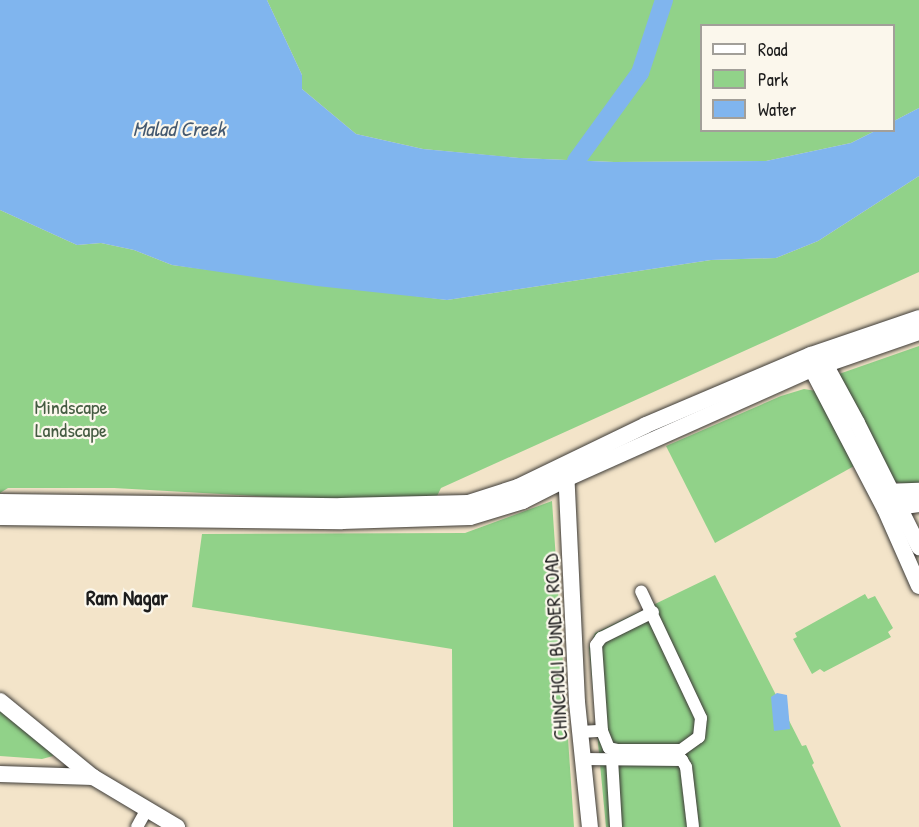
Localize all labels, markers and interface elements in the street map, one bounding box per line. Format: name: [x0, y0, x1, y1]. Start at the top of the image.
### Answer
legend: [700, 24, 895, 132]
text: Road: [758, 37, 788, 62]
text: Park: [758, 67, 788, 92]
text: Water: [758, 97, 796, 122]
water label: Malad Creek: [133, 116, 225, 142]
park label: Mindscape Landscape: [34, 394, 108, 441]
street label: CHINCHOLI BUNDER ROAD: [538, 553, 572, 741]
district label: Ram Nagar: [86, 585, 168, 611]

